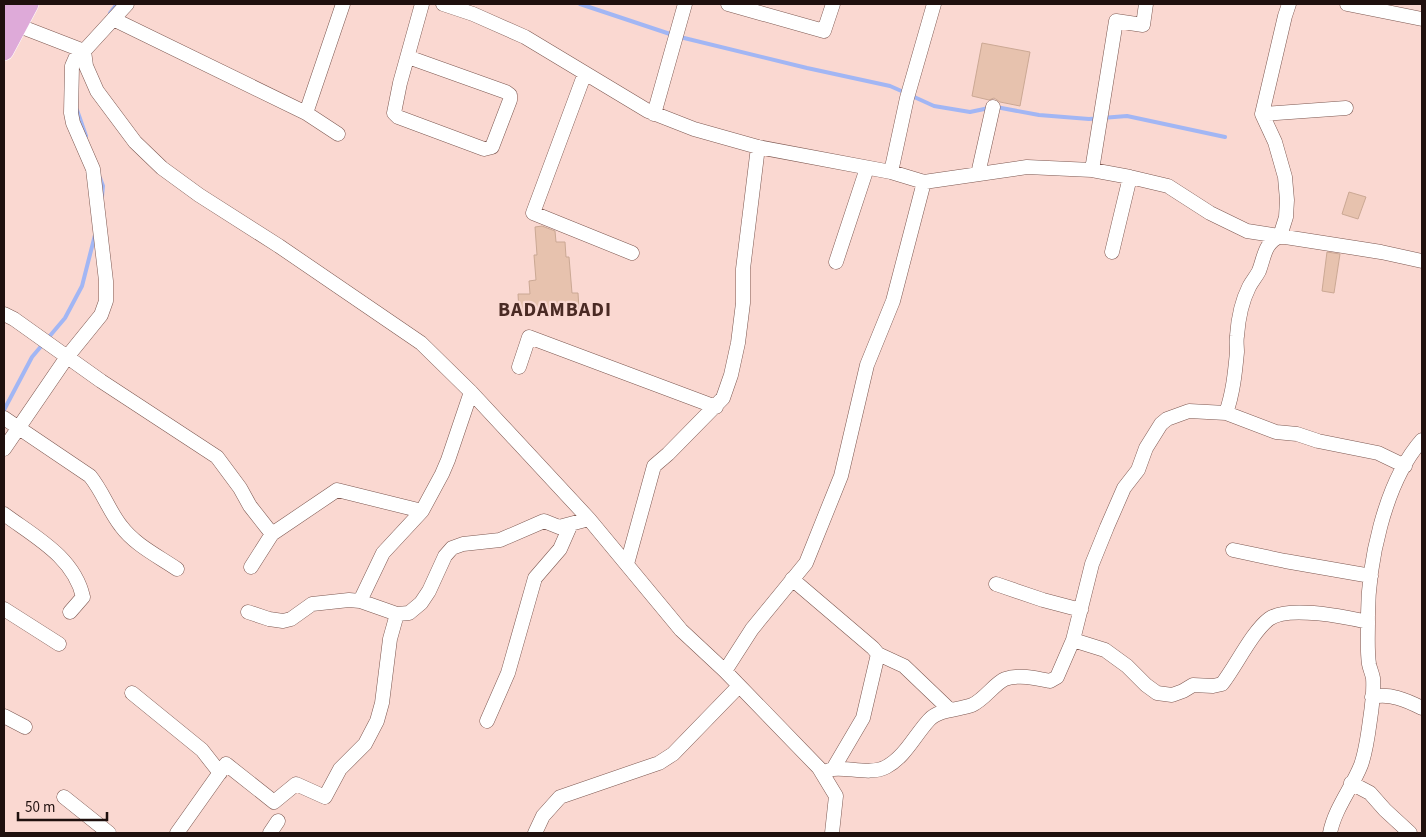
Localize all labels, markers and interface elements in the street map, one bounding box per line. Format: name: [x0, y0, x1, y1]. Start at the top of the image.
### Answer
district label: BADAMBADI: [498, 296, 612, 324]
scale bar: [18, 790, 106, 822]
text: 50 m: [25, 797, 55, 818]

